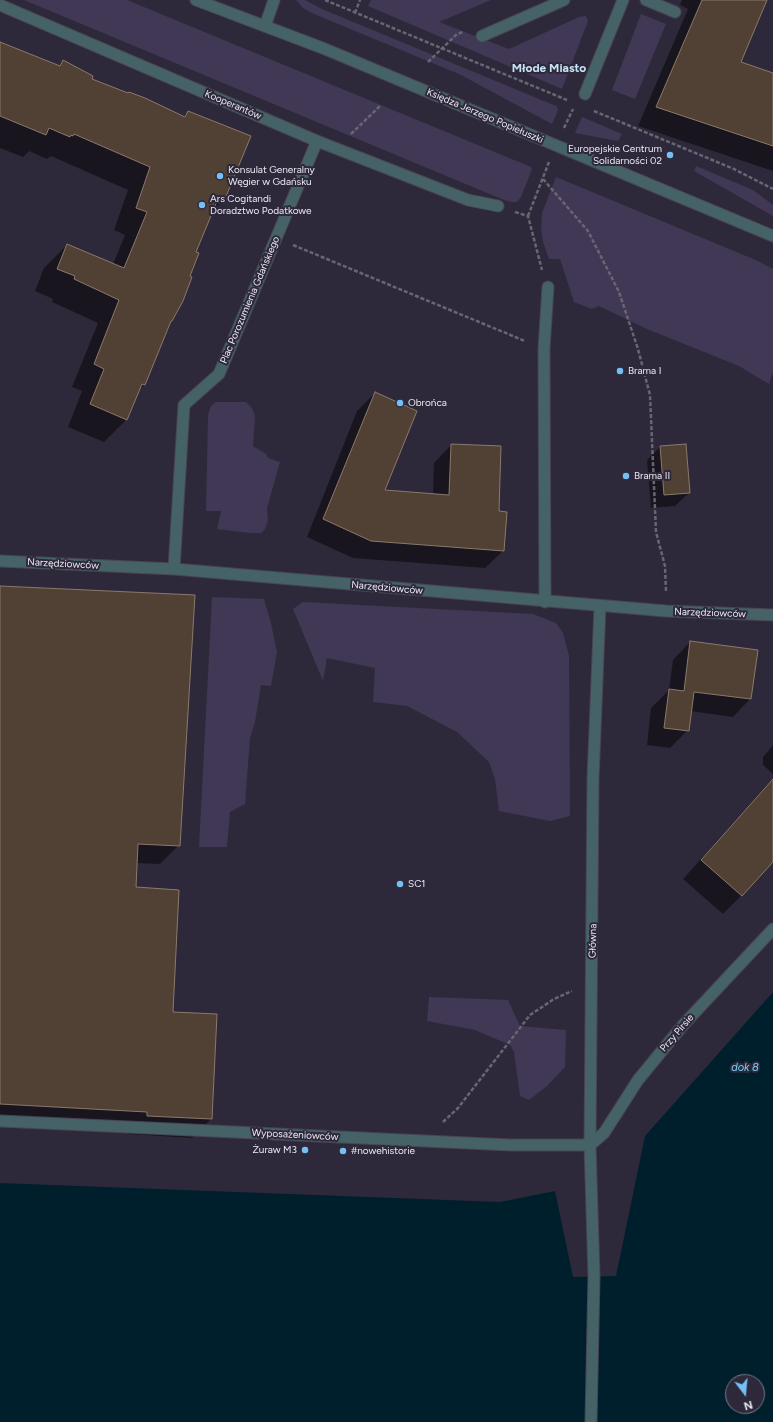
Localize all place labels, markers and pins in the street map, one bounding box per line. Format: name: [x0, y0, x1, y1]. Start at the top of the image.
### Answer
place label: Europejskie Centrum Solidarności 02: [568, 143, 662, 166]
marker: Europejskie Centrum Solidarności 02: [665, 150, 675, 160]
place label: Konsulat Generalny Węgier w Gdańsku: [228, 164, 315, 188]
marker: Konsulat Generalny Węgier w Gdańsku: [215, 171, 225, 181]
place label: Ars Cogitandi Doradztwo Podatkowe: [210, 193, 312, 216]
marker: Ars Cogitandi Doradztwo Podatkowe: [197, 200, 207, 210]
place label: Brama I: [628, 365, 661, 377]
marker: Brama I: [615, 366, 625, 376]
place label: Obrońca: [408, 397, 447, 409]
marker: Obrońca: [395, 398, 405, 408]
place label: Brama II: [634, 470, 670, 482]
marker: Brama II: [621, 471, 631, 481]
place label: SC1: [408, 878, 425, 890]
marker: SC1: [395, 879, 405, 889]
place label: Żuraw M3: [252, 1144, 297, 1156]
marker: Żuraw M3: [300, 1145, 310, 1155]
place label: #nowehistorie: [351, 1145, 415, 1157]
marker: #nowehistorie: [338, 1146, 348, 1156]

